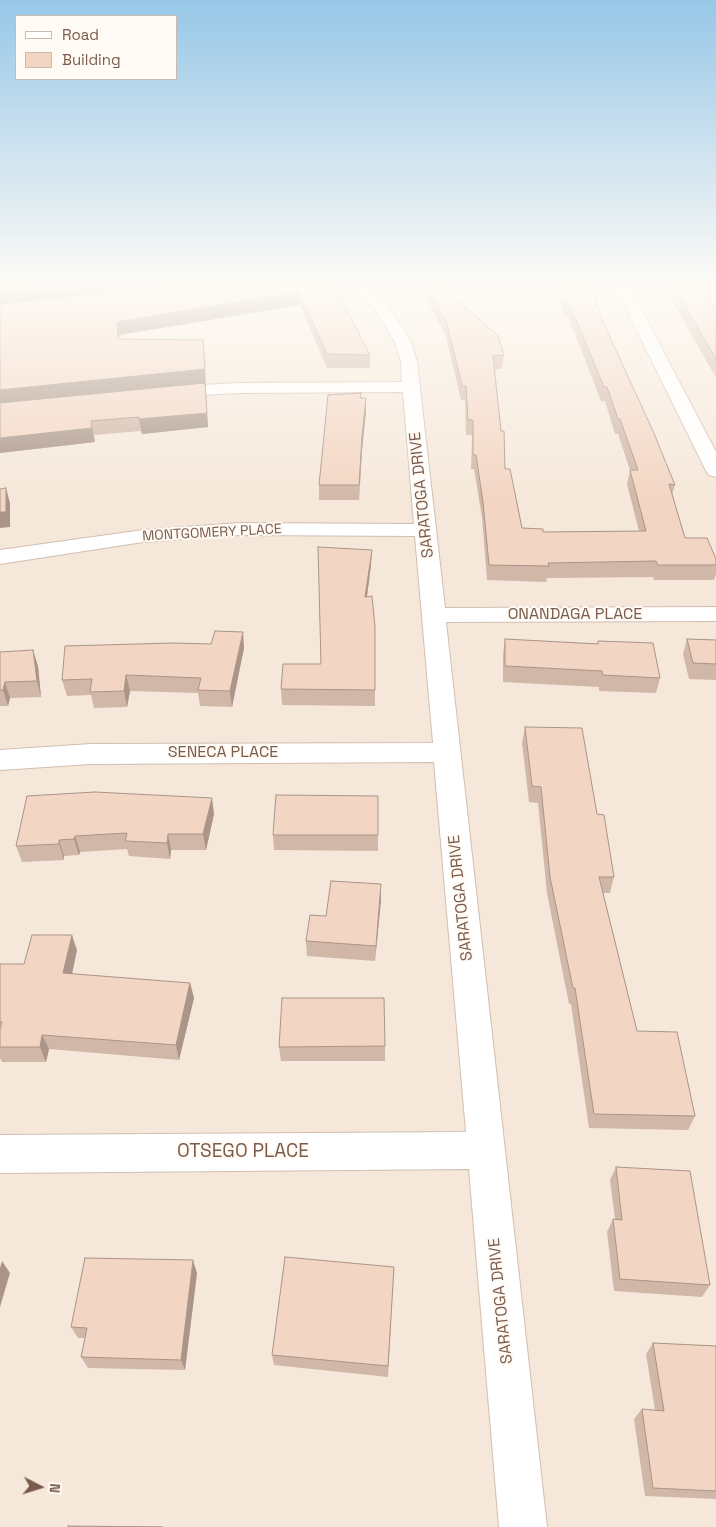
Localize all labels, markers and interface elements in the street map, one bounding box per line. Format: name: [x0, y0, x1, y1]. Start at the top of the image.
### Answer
legend: [15, 15, 178, 80]
text: Road: [62, 25, 99, 44]
text: Building: [62, 50, 121, 69]
street label: SARATOGA DRIVE: [406, 431, 438, 559]
street label: MONTGOMERY PLACE: [142, 521, 282, 545]
street label: ONANDAGA PLACE: [508, 605, 642, 625]
street label: SENECA PLACE: [168, 743, 278, 763]
street label: SARATOGA DRIVE: [445, 834, 477, 962]
street label: OTSEGO PLACE: [177, 1141, 309, 1163]
street label: SARATOGA DRIVE: [485, 1237, 517, 1365]
north arrow: [15, 1462, 65, 1512]
text: N: [46, 1483, 64, 1494]

